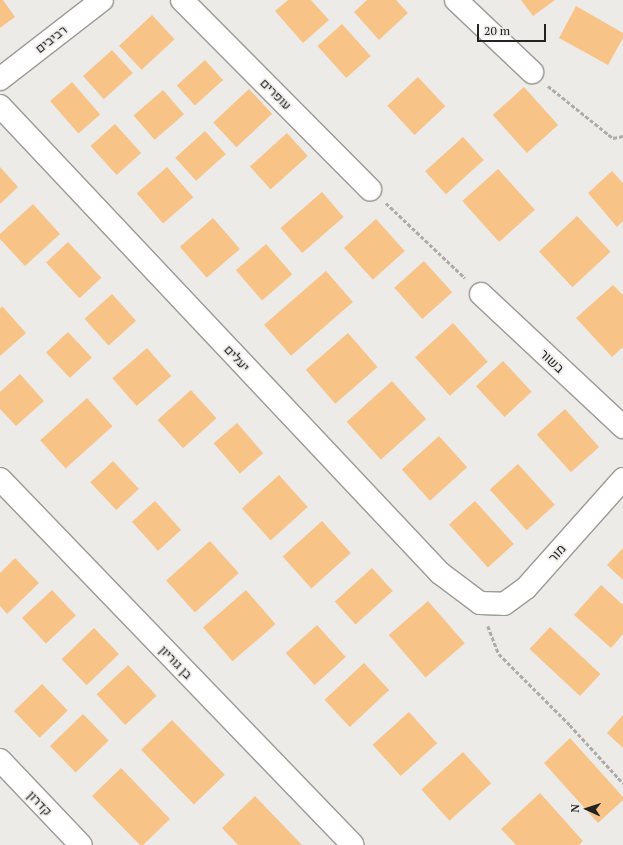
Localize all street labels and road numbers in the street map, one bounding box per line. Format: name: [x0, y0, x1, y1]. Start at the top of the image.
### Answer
street label: רביבים: [32, 22, 70, 56]
street label: עופרים: [257, 75, 295, 113]
street label: יעלים: [221, 342, 253, 374]
street label: בשור: [537, 346, 567, 376]
street label: מור: [545, 541, 569, 565]
street label: בן גוריון: [156, 642, 196, 682]
street label: קדרון: [24, 787, 56, 819]

